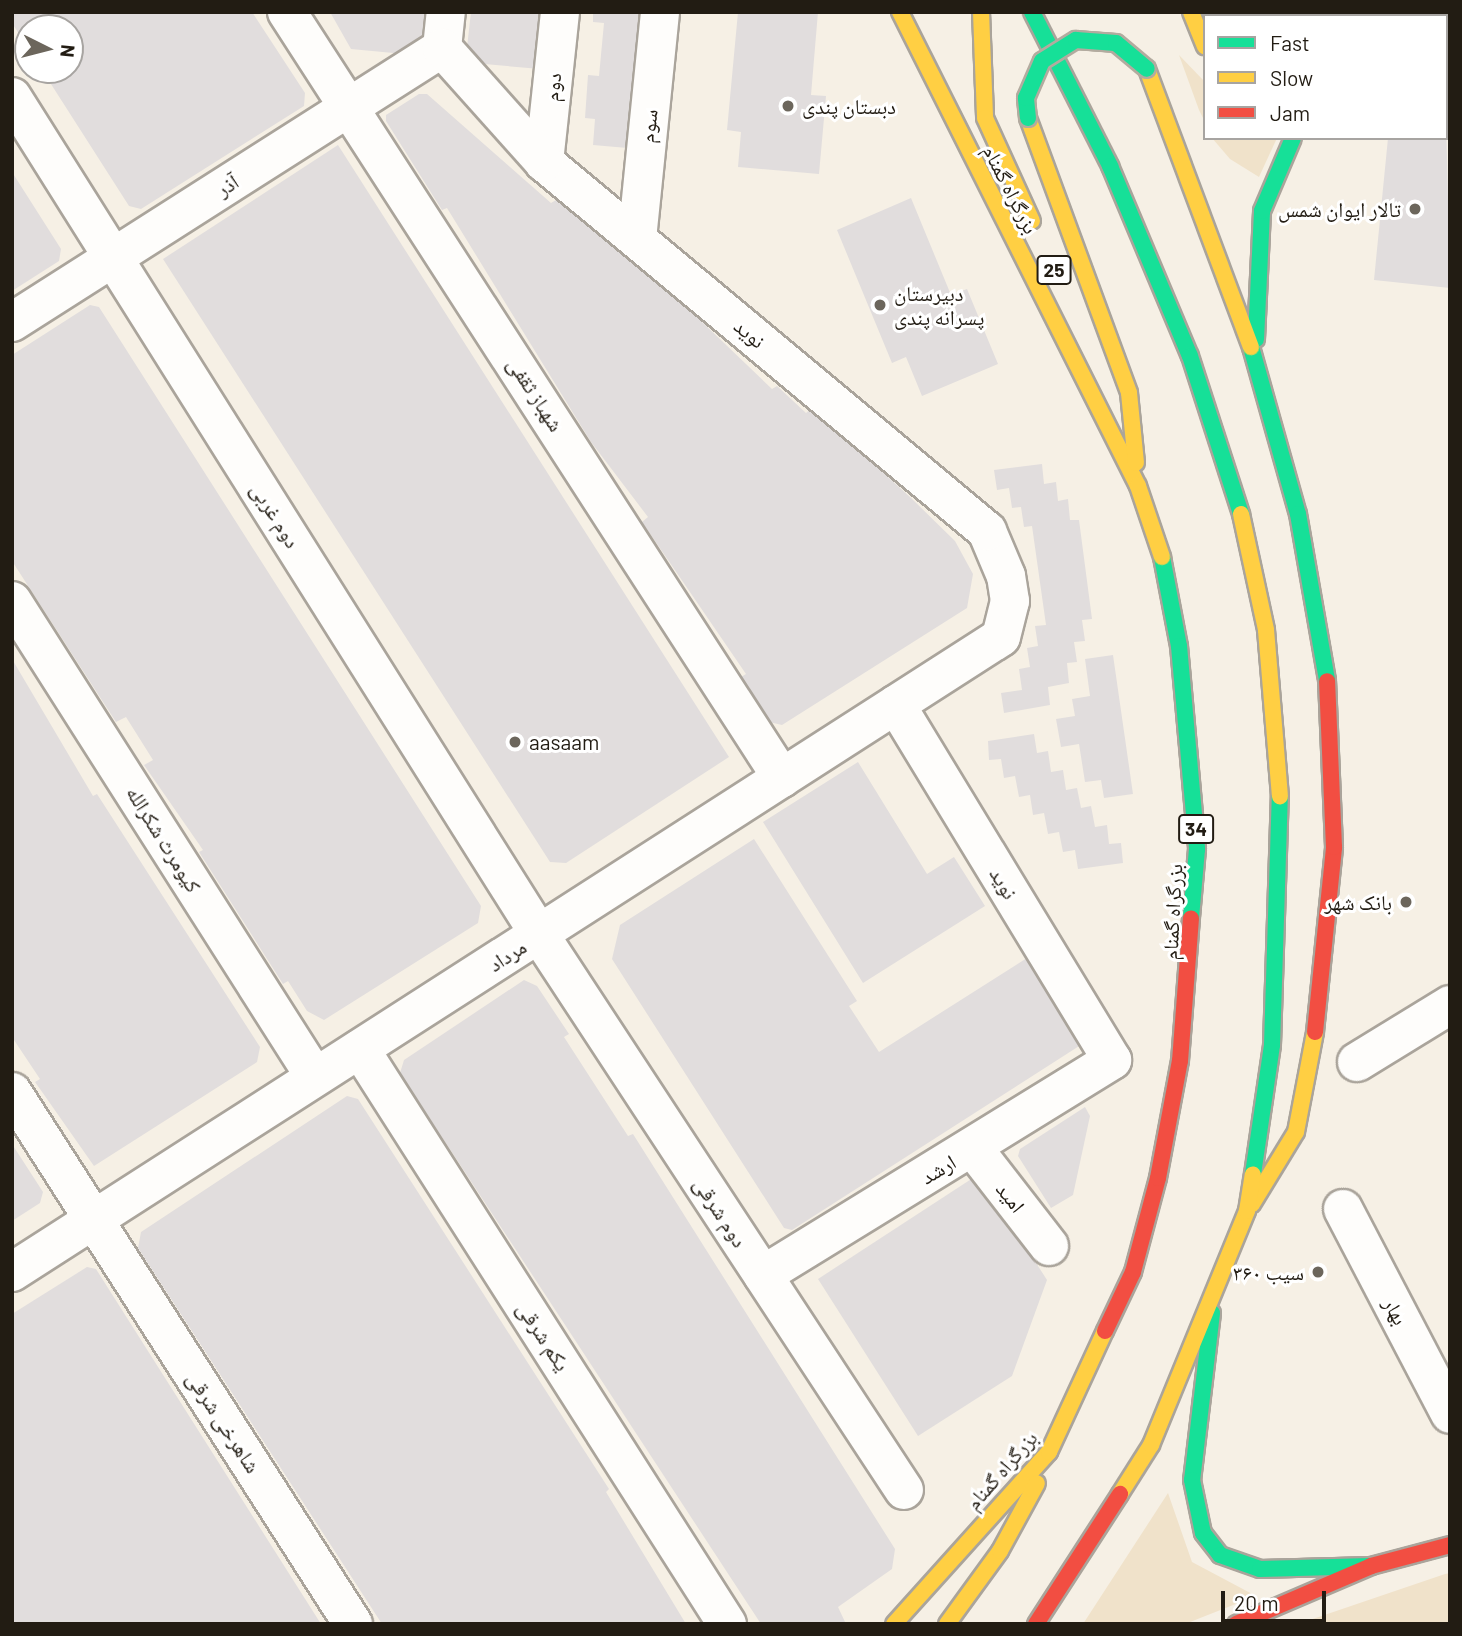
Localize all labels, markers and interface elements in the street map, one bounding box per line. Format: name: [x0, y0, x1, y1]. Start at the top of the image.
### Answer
north arrow: [14, 14, 84, 84]
legend: [1203, 14, 1448, 140]
text: Fast: [1270, 30, 1310, 55]
text: N: [56, 44, 80, 59]
text: Slow: [1270, 65, 1313, 90]
street label: دوم: [538, 71, 566, 103]
place label: دبستان پندی: [802, 93, 896, 119]
marker: دبستان پندی: [780, 98, 796, 114]
text: Jam: [1270, 100, 1310, 125]
street label: سوم: [634, 108, 662, 144]
street label: بزرگراه گمنام: [978, 140, 1044, 238]
street label: آذر: [211, 168, 243, 202]
place label: تالار ایوان شمس: [1278, 196, 1401, 222]
marker: تالار ایوان شمس: [1407, 201, 1423, 217]
road number: 25: [1036, 254, 1072, 286]
place label: دبیرستان پسرانه پندی: [894, 280, 984, 330]
marker: دبیرستان پسرانه پندی: [872, 297, 888, 313]
street label: نوید: [729, 313, 771, 353]
street label: شهباز ثقفی: [503, 352, 569, 436]
street label: دوم غربی: [246, 478, 306, 552]
place label: aasaam: [529, 729, 599, 755]
marker: aasaam: [507, 734, 523, 750]
street label: کیومرث شکرالله: [121, 781, 207, 897]
road number: 34: [1177, 814, 1215, 844]
street label: نوید: [985, 862, 1023, 904]
street label: بزرگراه گمنام: [1157, 863, 1187, 961]
place label: بانک شهر: [1324, 889, 1392, 915]
marker: بانک شهر: [1398, 894, 1414, 910]
street label: مرداد: [483, 933, 531, 977]
street label: ارشد: [916, 1149, 960, 1189]
street label: دوم شرقی: [689, 1172, 753, 1252]
street label: امید: [991, 1177, 1031, 1217]
place label: سیب ۳۶۰: [1233, 1259, 1304, 1285]
marker: سیب ۳۶۰: [1310, 1264, 1326, 1280]
street label: بهار: [1378, 1293, 1414, 1329]
street label: یکم شرقی: [512, 1297, 576, 1375]
street label: شاهرخی شرقی: [182, 1367, 266, 1477]
street label: بزرگراه گمنام: [960, 1425, 1042, 1515]
scale bar: [1224, 1576, 1329, 1620]
text: 20 m: [1234, 1590, 1279, 1615]

